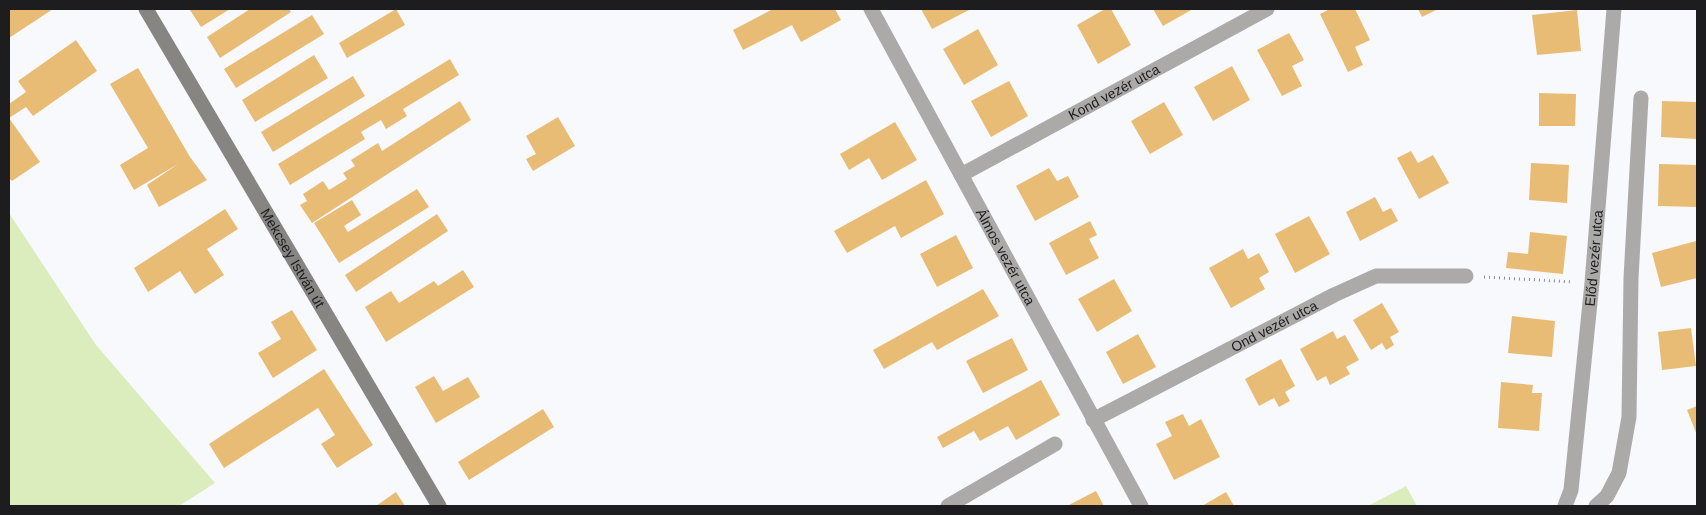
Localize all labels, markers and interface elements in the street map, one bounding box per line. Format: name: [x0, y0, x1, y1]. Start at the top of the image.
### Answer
street label: Kond vezér utca: [1066, 61, 1162, 123]
street label: Mekcsey István út: [257, 206, 328, 310]
street label: Álmos vezér utca: [973, 206, 1038, 308]
street label: Előd vezér utca: [1582, 209, 1606, 307]
street label: Ond vezér utca: [1228, 297, 1320, 355]

